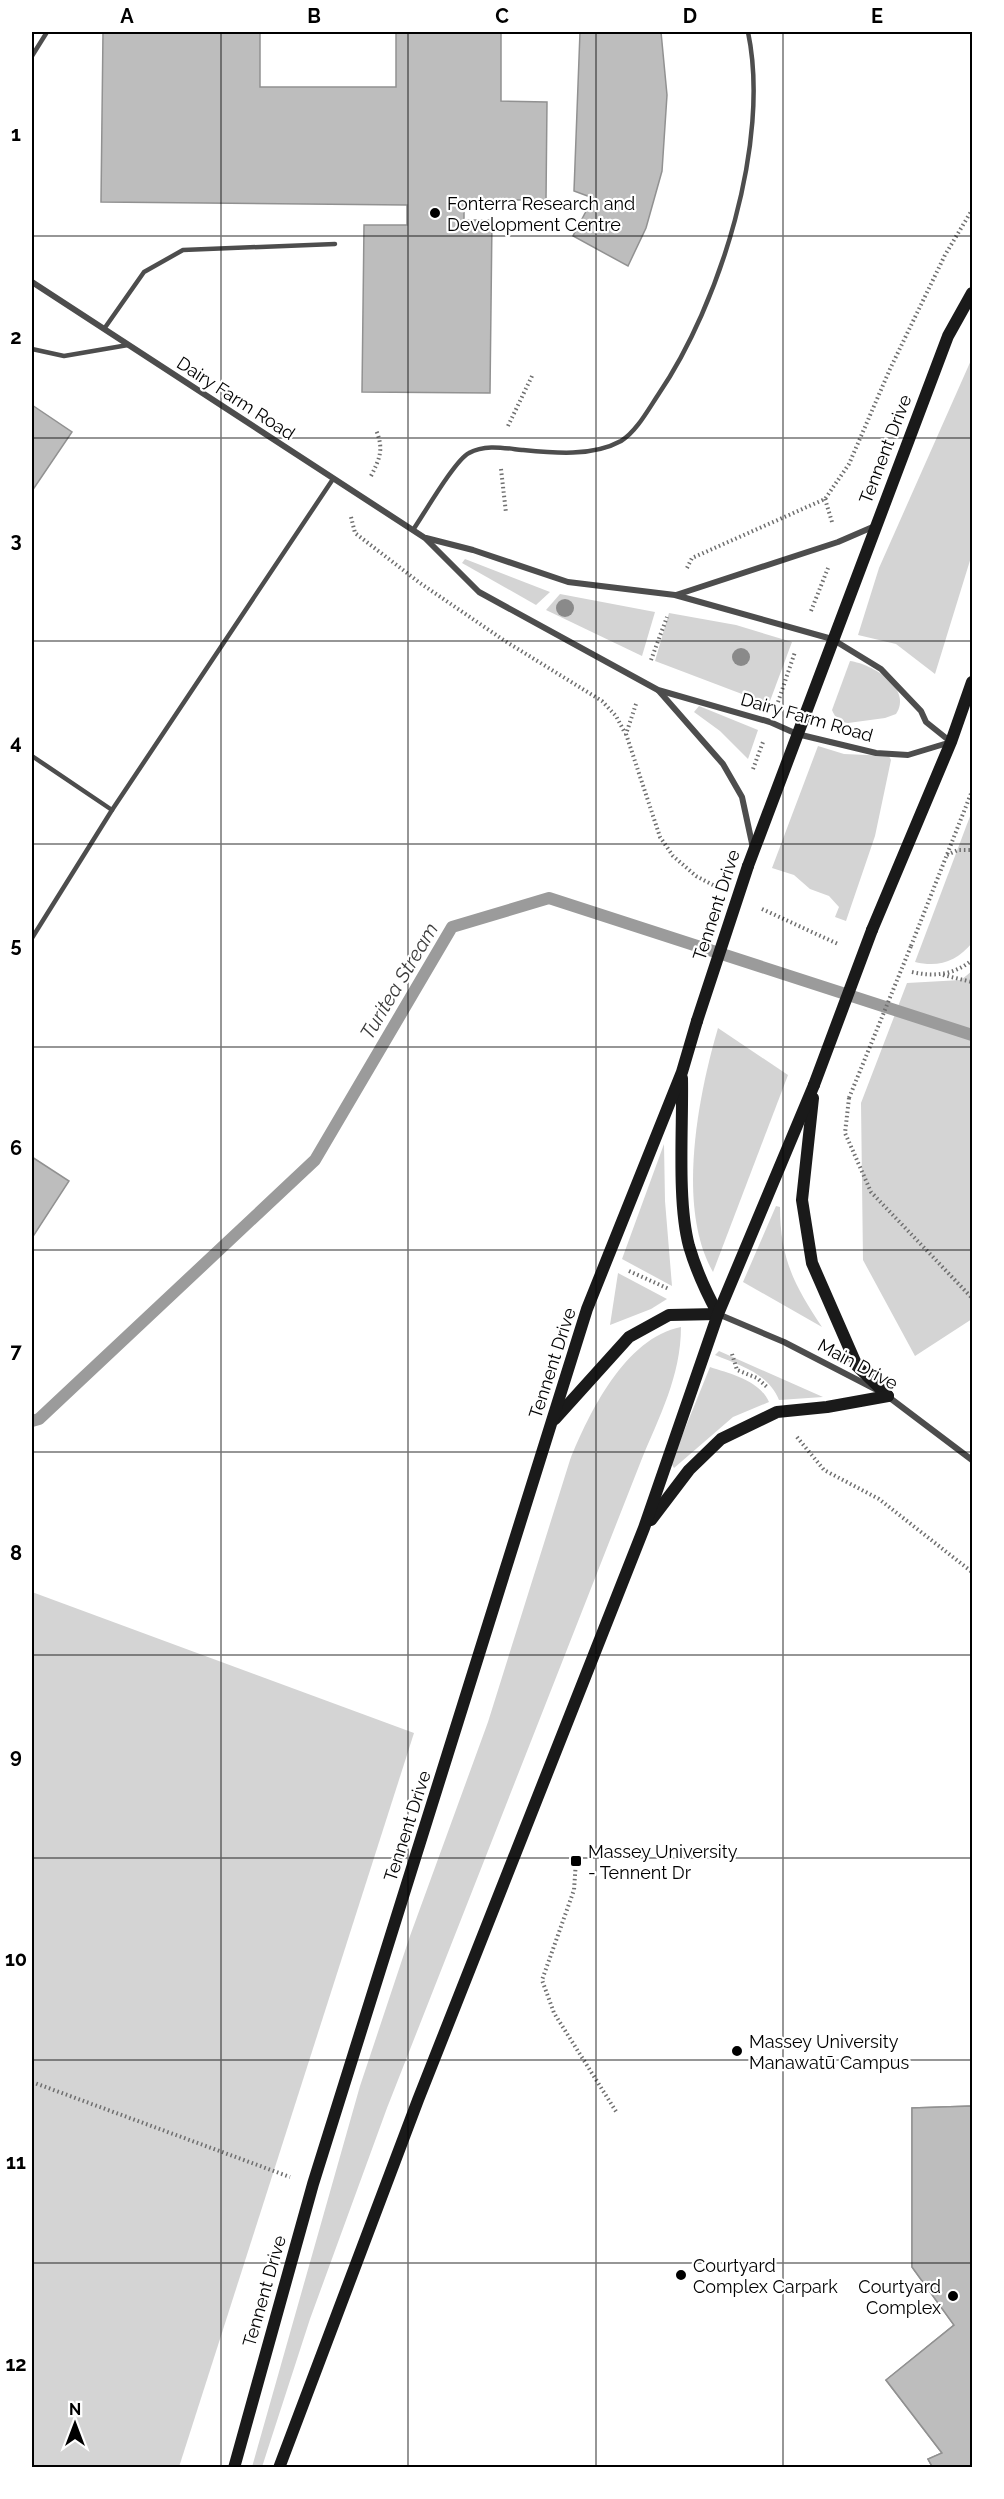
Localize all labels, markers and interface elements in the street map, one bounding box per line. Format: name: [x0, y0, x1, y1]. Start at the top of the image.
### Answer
text: A: [120, 4, 134, 28]
text: B: [307, 4, 321, 28]
text: C: [495, 4, 509, 28]
text: D: [683, 4, 697, 28]
text: E: [871, 4, 883, 28]
text: 1: [11, 122, 21, 146]
place label: Fonterra Research and Development Centre: [447, 193, 635, 235]
marker: Fonterra Research and Development Centre: [428, 206, 442, 220]
text: 2: [10, 325, 22, 349]
street label: Dairy Farm Road: [173, 352, 299, 444]
street label: Tennent Drive: [855, 391, 916, 506]
text: 3: [10, 528, 22, 552]
street label: Dairy Farm Road: [738, 688, 876, 746]
text: 4: [10, 730, 22, 754]
street label: Tennent Drive: [688, 847, 744, 963]
water label: Turitea Stream: [355, 919, 443, 1043]
text: 5: [10, 933, 22, 957]
text: 6: [10, 1136, 22, 1160]
street label: Tennent Drive: [524, 1305, 580, 1421]
street label: Main Drive: [814, 1334, 902, 1394]
text: 7: [10, 1339, 22, 1363]
text: 8: [10, 1541, 22, 1565]
text: 9: [10, 1744, 22, 1768]
street label: Tennent Drive: [379, 1768, 435, 1884]
place label: Massey University - Tennent Dr: [588, 1841, 738, 1883]
marker: Massey University - Tennent Dr: [569, 1854, 583, 1868]
text: 10: [5, 1947, 27, 1971]
place label: Massey University Manawatū Campus: [749, 2031, 909, 2073]
marker: Massey University Manawatū Campus: [730, 2044, 744, 2058]
text: 11: [6, 2150, 26, 2174]
street label: Tennent Drive: [238, 2232, 290, 2349]
place label: Courtyard Complex Carpark: [693, 2255, 838, 2297]
marker: Courtyard Complex Carpark: [674, 2268, 688, 2282]
place label: Courtyard Complex: [858, 2276, 941, 2318]
marker: Courtyard Complex: [946, 2289, 960, 2303]
text: 12: [5, 2352, 27, 2376]
north arrow: [45, 2394, 105, 2454]
text: N: [69, 2400, 81, 2419]

